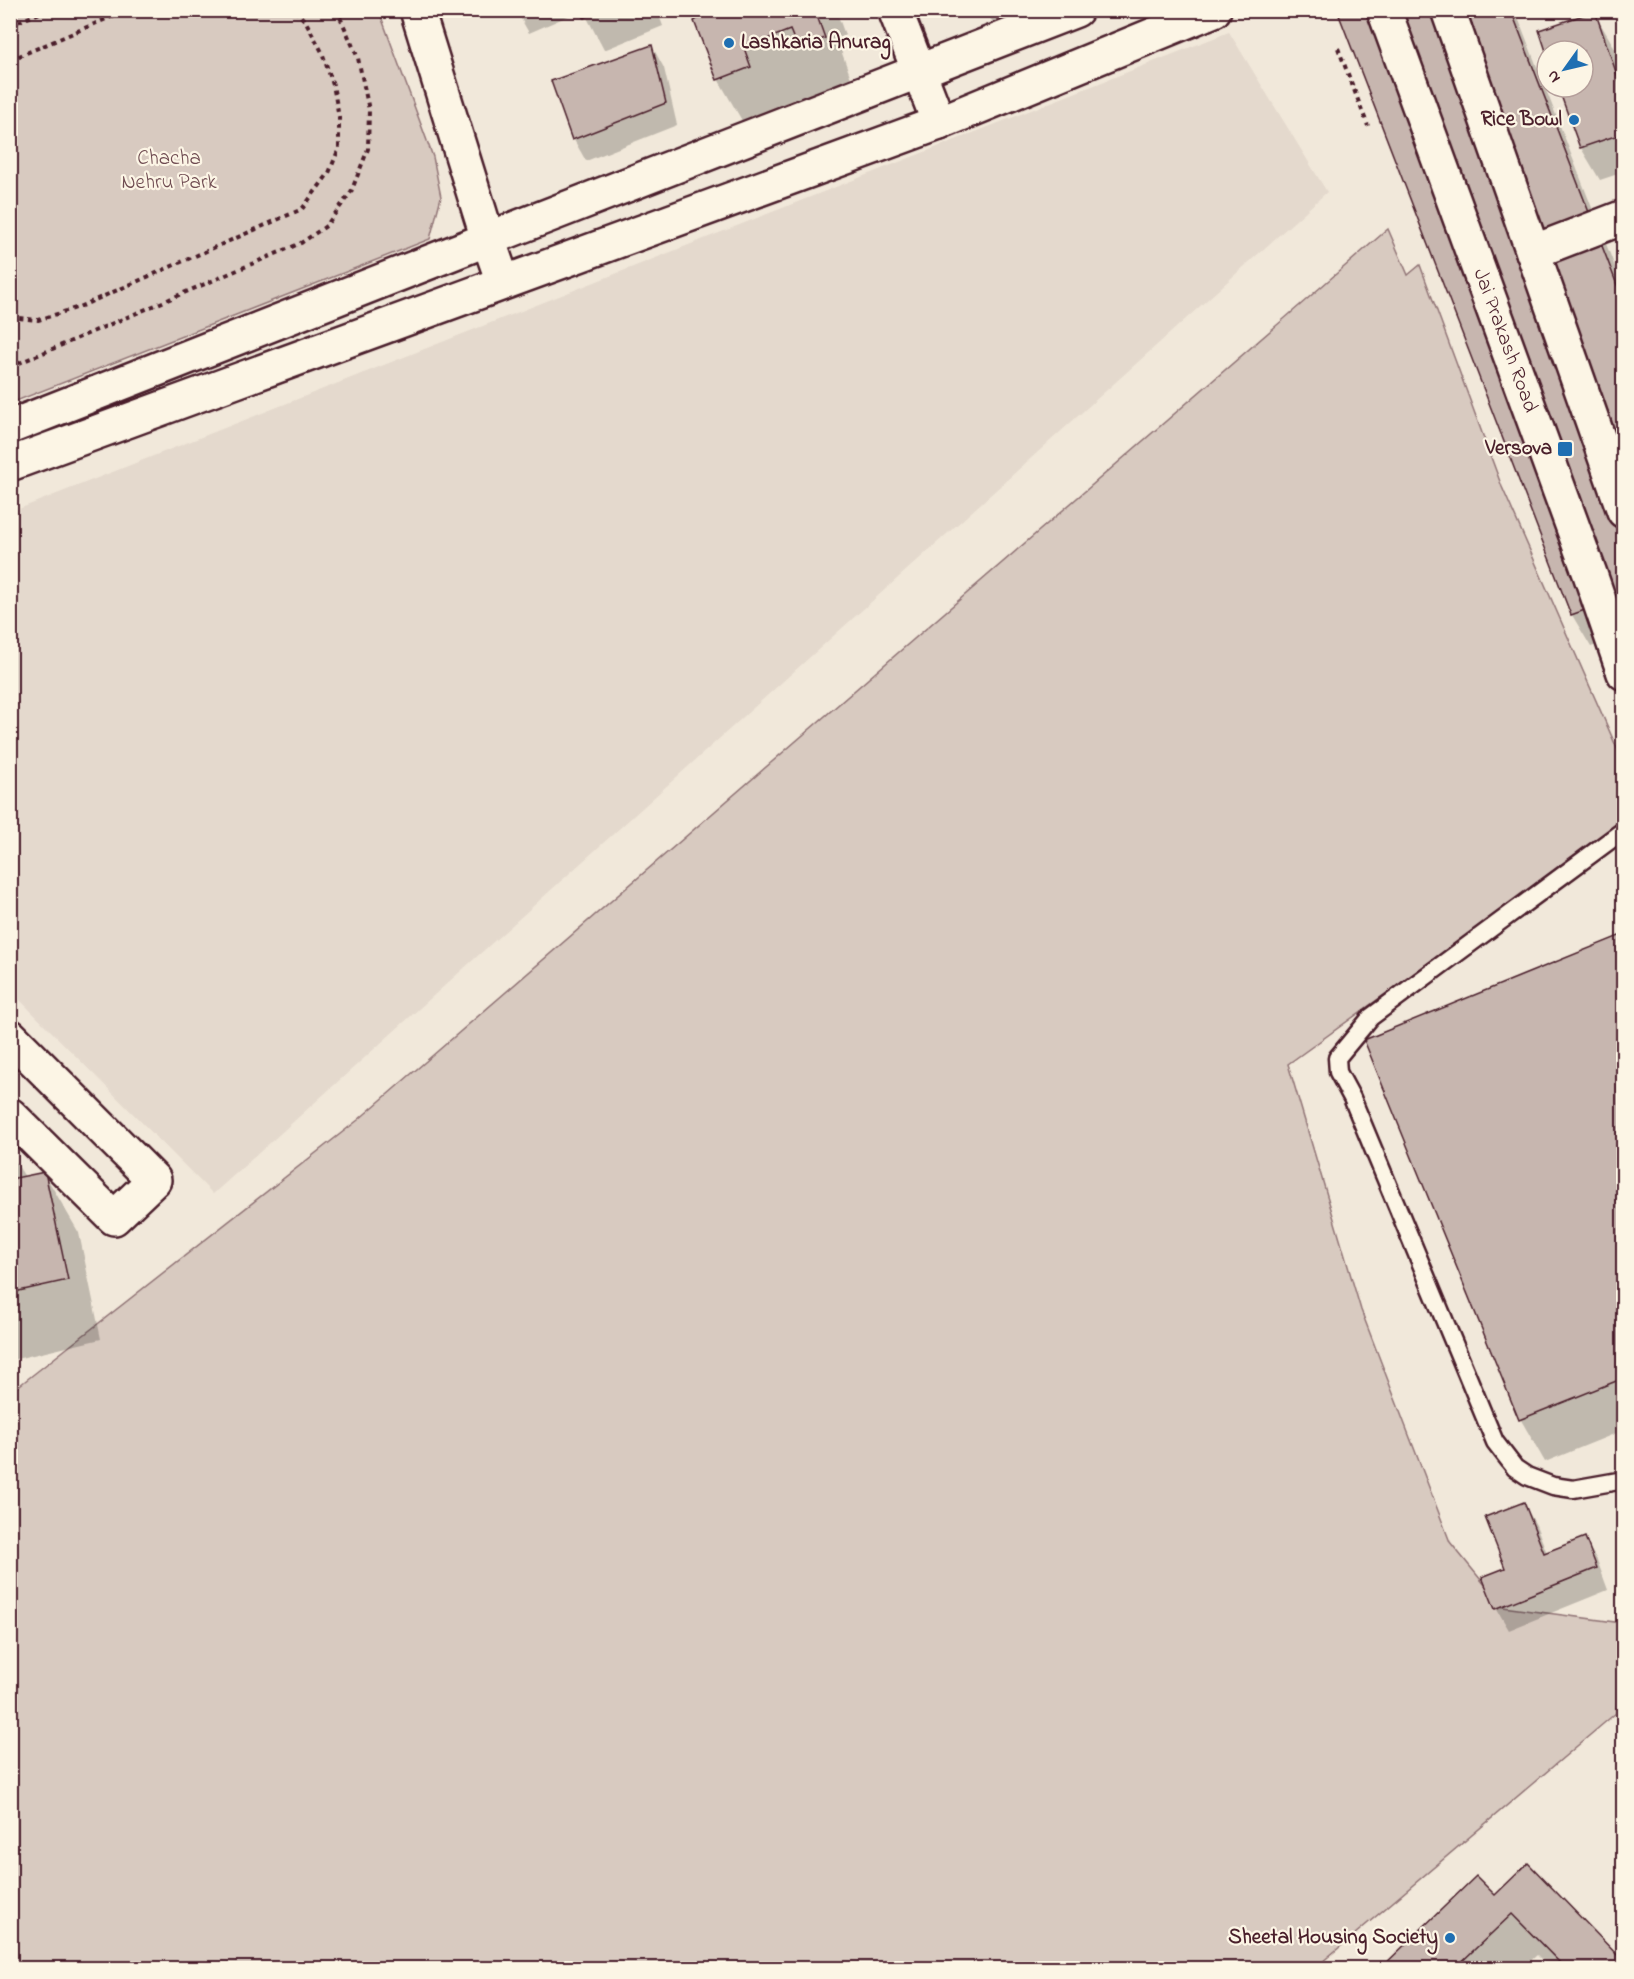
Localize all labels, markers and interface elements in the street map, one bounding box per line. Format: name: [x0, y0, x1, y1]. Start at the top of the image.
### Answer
place label: Lashkaria Anurag: [741, 28, 891, 60]
marker: Lashkaria Anurag: [722, 36, 736, 50]
north arrow: [1535, 39, 1595, 99]
text: N: [1541, 65, 1567, 87]
place label: Rice Bowl: [1481, 105, 1562, 135]
marker: Rice Bowl: [1567, 113, 1581, 127]
park label: Chacha Nehru Park: [121, 144, 217, 198]
street label: Jai Prakash Road: [1465, 264, 1545, 417]
place label: Versova: [1484, 434, 1552, 464]
marker: Versova: [1556, 440, 1574, 458]
place label: Sheetal Housing Society: [1228, 1923, 1438, 1955]
marker: Sheetal Housing Society: [1443, 1931, 1457, 1945]

